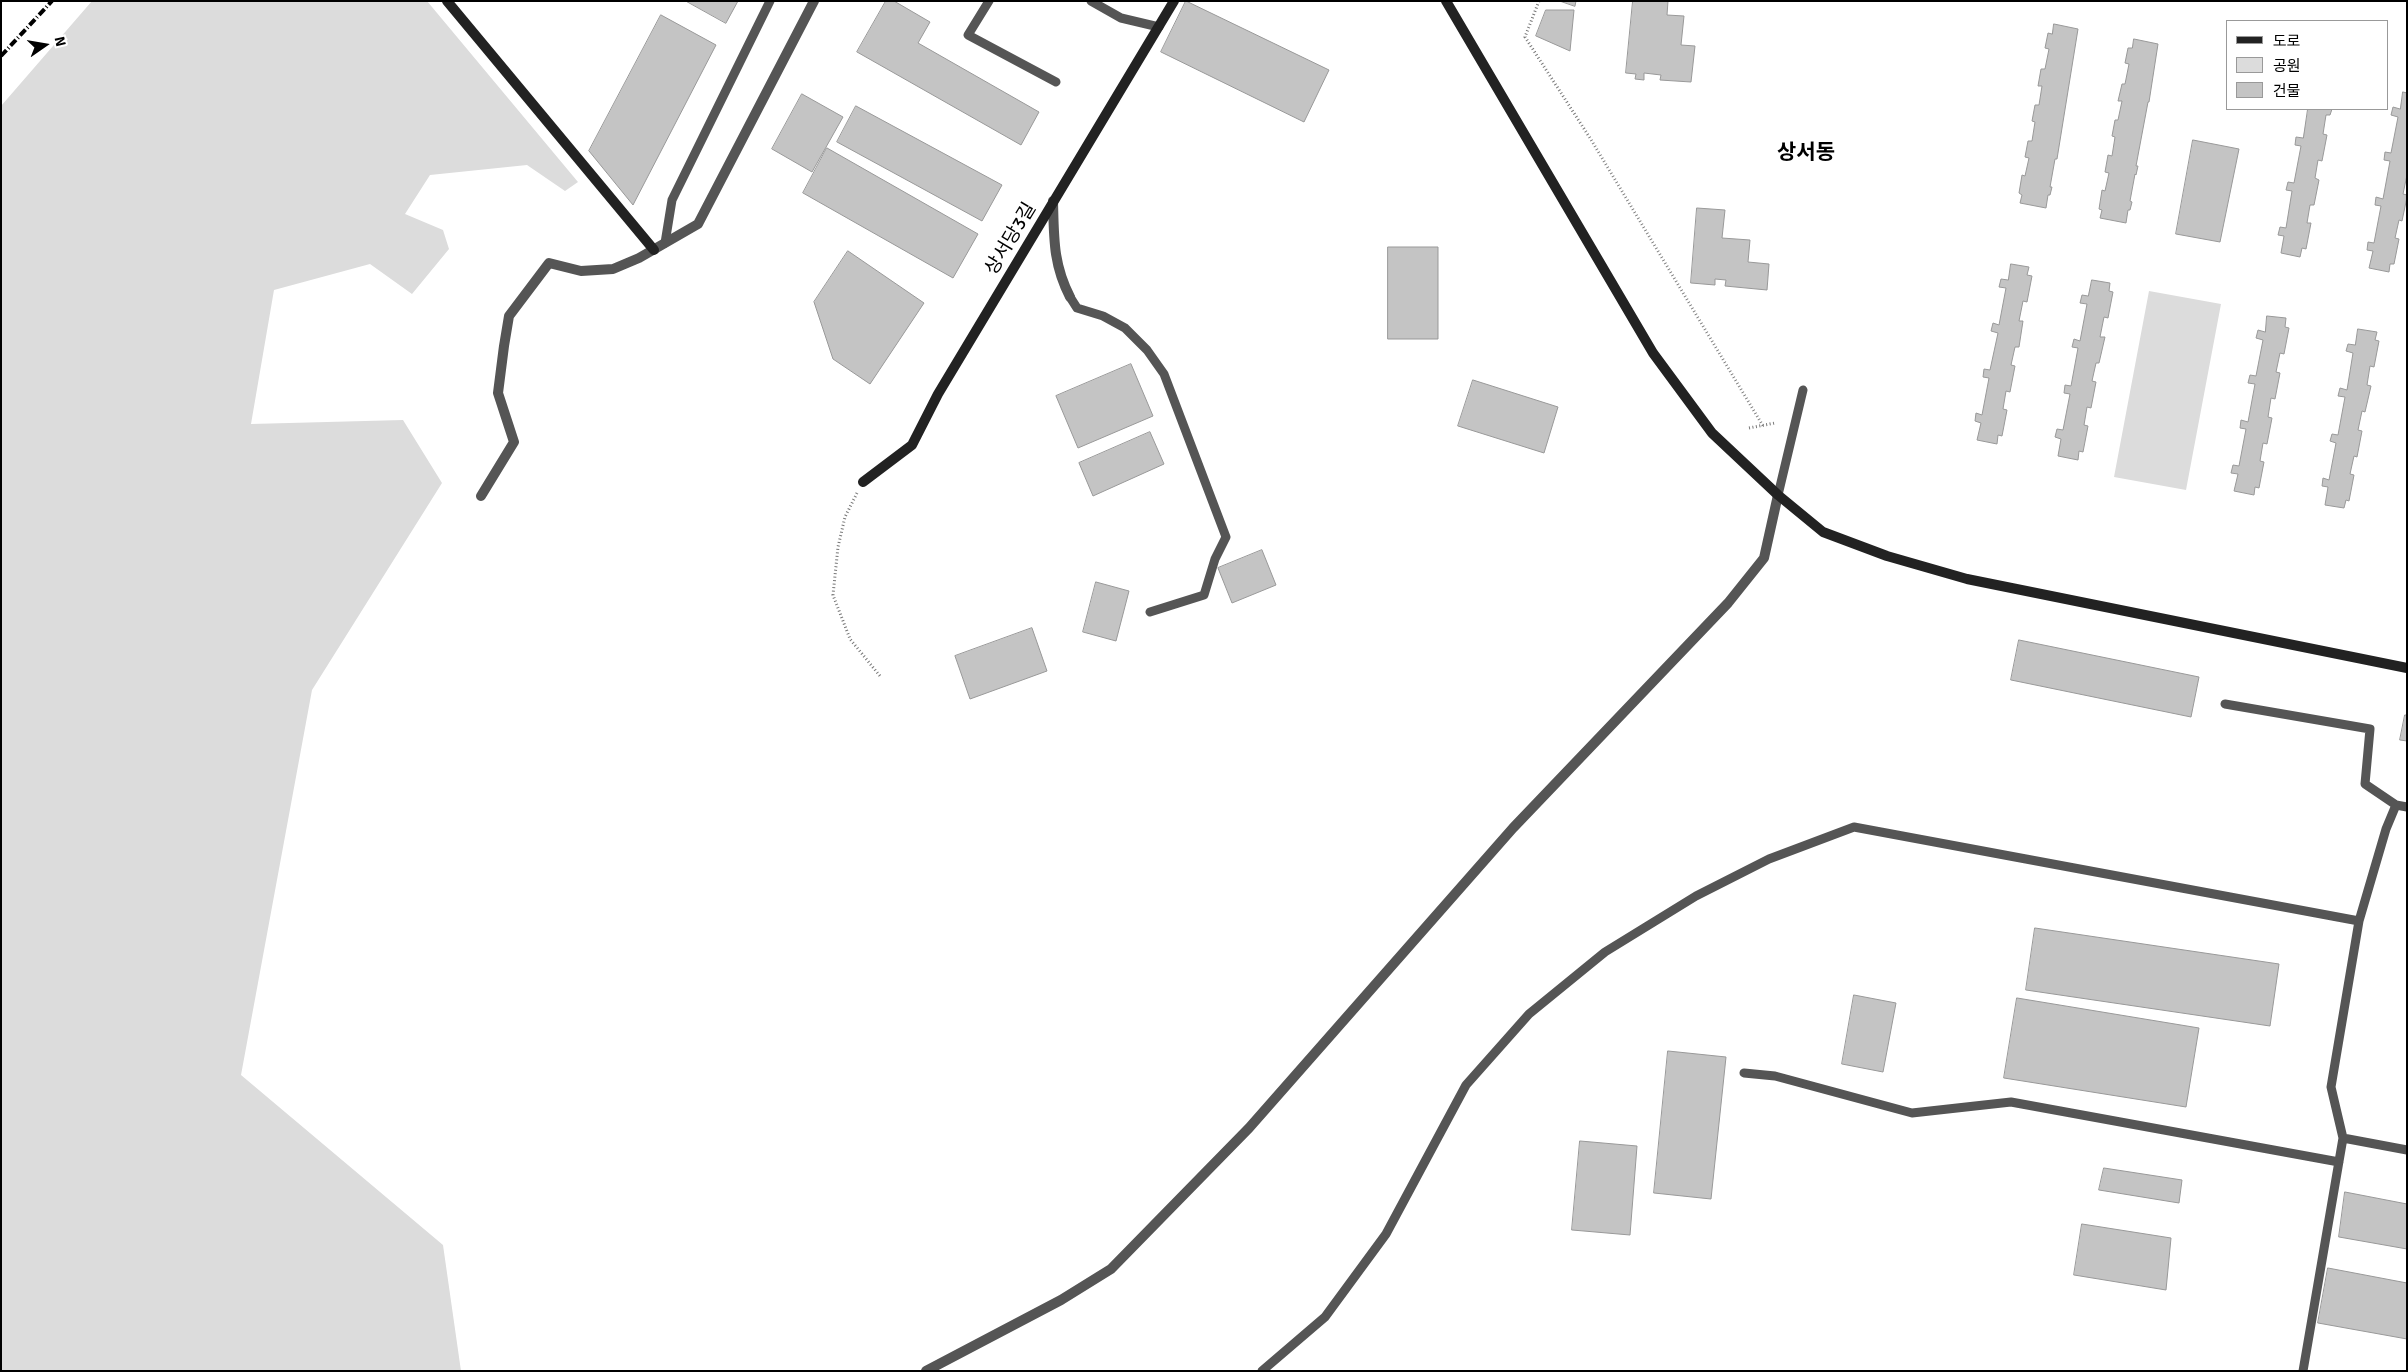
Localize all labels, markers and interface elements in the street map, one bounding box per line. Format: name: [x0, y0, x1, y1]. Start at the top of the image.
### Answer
north arrow: [20, 20, 70, 70]
legend: [2226, 20, 2388, 110]
text: 도로: [2273, 32, 2301, 50]
text: N: [51, 35, 69, 48]
text: 공원: [2273, 57, 2301, 75]
text: 건물: [2273, 82, 2301, 100]
district label: 상서동: [1777, 140, 1835, 166]
street label: 상서당3길: [981, 199, 1041, 279]

